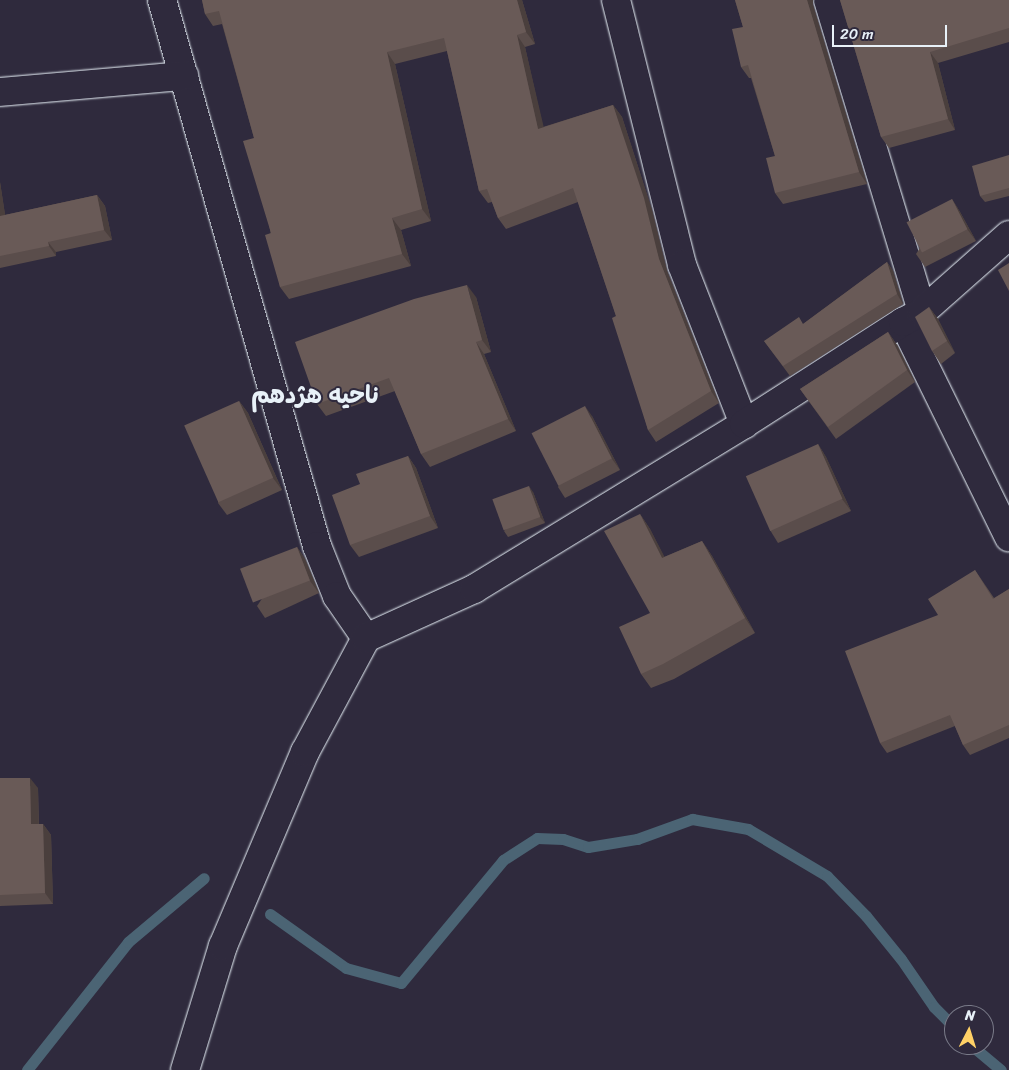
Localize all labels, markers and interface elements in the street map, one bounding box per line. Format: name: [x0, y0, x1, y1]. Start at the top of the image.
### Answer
scale bar: [834, 15, 949, 47]
text: 20 m: [840, 21, 874, 47]
district label: ناحیه هژدهم: [251, 382, 379, 410]
text: N: [964, 1003, 976, 1028]
north arrow: [944, 1005, 994, 1055]

